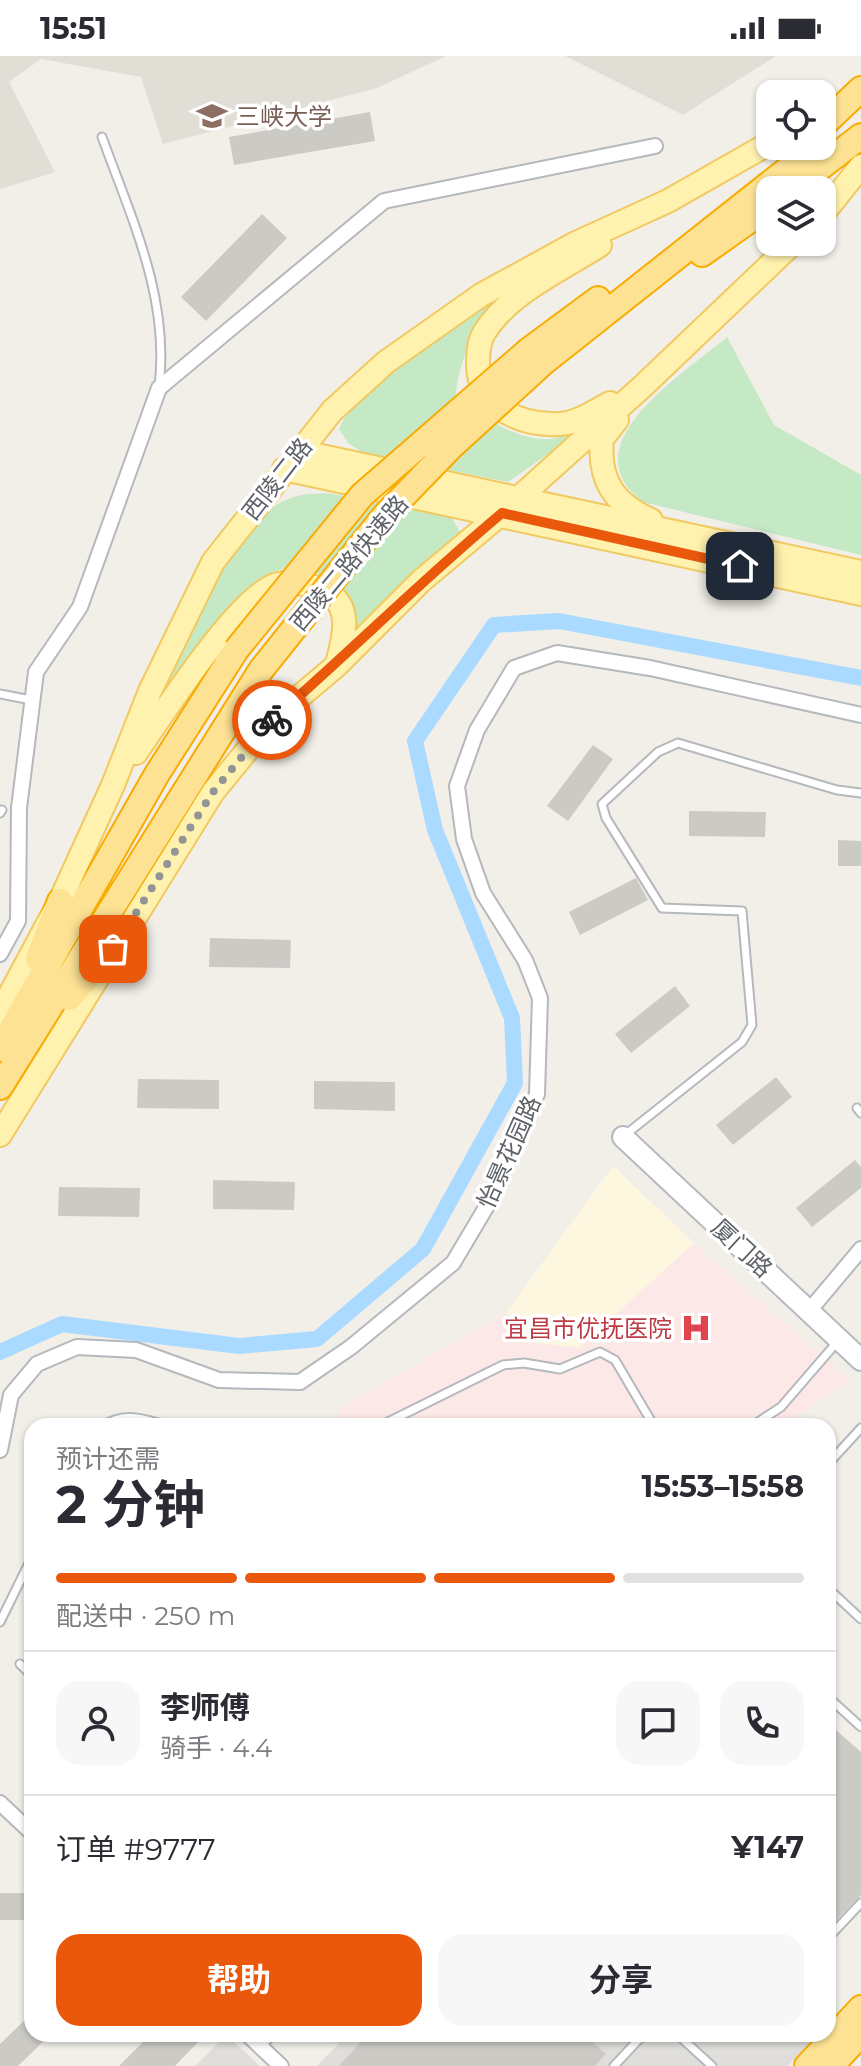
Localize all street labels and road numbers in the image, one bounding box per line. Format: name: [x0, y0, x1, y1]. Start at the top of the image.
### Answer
street label: 西陵二路: [236, 432, 318, 526]
street label: 西陵二路快速路: [284, 489, 414, 637]
street label: 怡景花园路: [471, 1091, 547, 1213]
street label: 厦门路: [706, 1213, 778, 1283]

